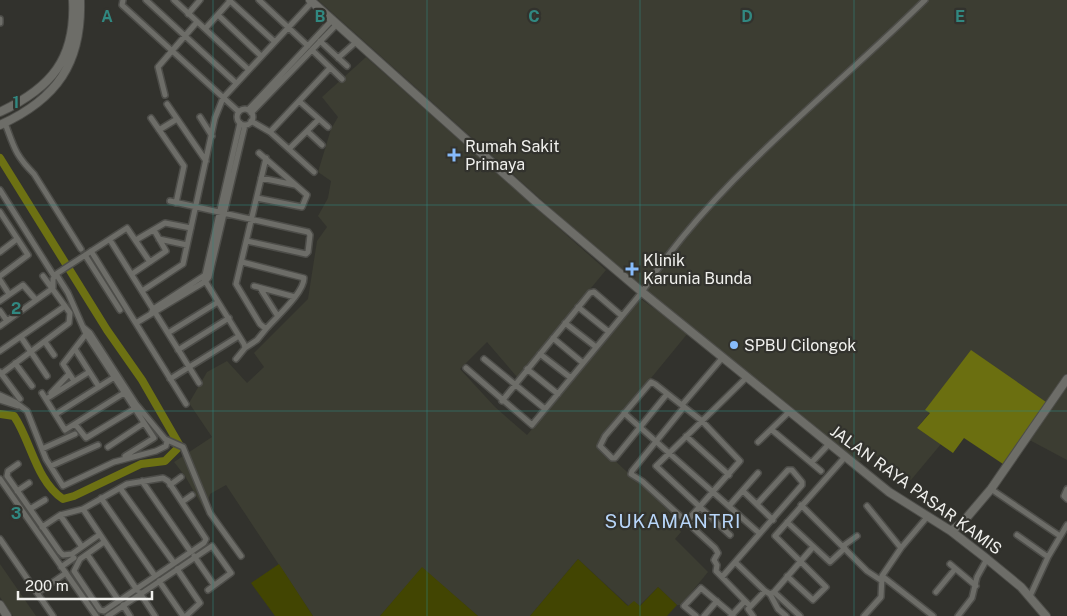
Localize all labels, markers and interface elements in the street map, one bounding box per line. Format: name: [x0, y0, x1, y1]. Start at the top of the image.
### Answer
text: A: [101, 7, 113, 26]
text: B: [315, 7, 326, 26]
text: C: [528, 7, 540, 26]
text: D: [741, 7, 753, 26]
text: E: [955, 7, 965, 26]
text: 1: [13, 93, 19, 112]
place label: Rumah Sakit Primaya: [465, 137, 560, 174]
marker: Rumah Sakit Primaya: [447, 148, 461, 162]
place label: Klinik Karunia Bunda: [643, 251, 752, 288]
marker: Klinik Karunia Bunda: [625, 262, 639, 276]
text: 2: [11, 299, 21, 318]
place label: SPBU Cilongok: [744, 336, 856, 355]
marker: SPBU Cilongok: [728, 339, 740, 351]
street label: JALAN RAYA PASAR KAMIS: [827, 421, 1005, 559]
text: 3: [11, 504, 21, 523]
district label: SUKAMANTRI: [605, 510, 741, 532]
scale bar: [18, 568, 151, 600]
text: 200 m: [25, 577, 69, 594]

